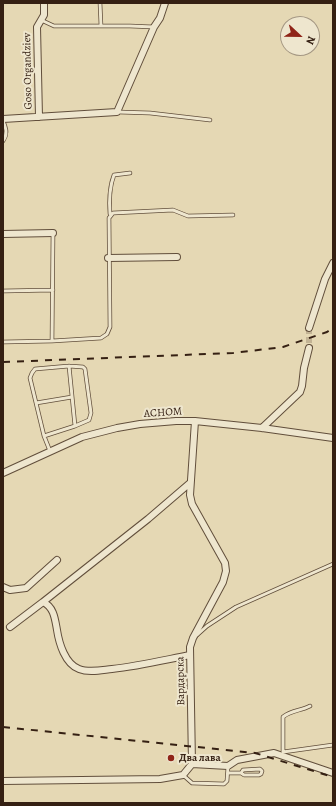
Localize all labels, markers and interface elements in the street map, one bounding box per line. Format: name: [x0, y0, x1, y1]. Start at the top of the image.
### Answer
north arrow: [280, 16, 320, 56]
street label: Goso Organdziev: [21, 32, 35, 110]
text: N: [302, 34, 319, 47]
street label: АСНОМ: [143, 405, 183, 421]
street label: Вардарска: [174, 656, 188, 706]
place label: Два лава: [179, 751, 221, 765]
marker: Два лава: [166, 753, 176, 763]

